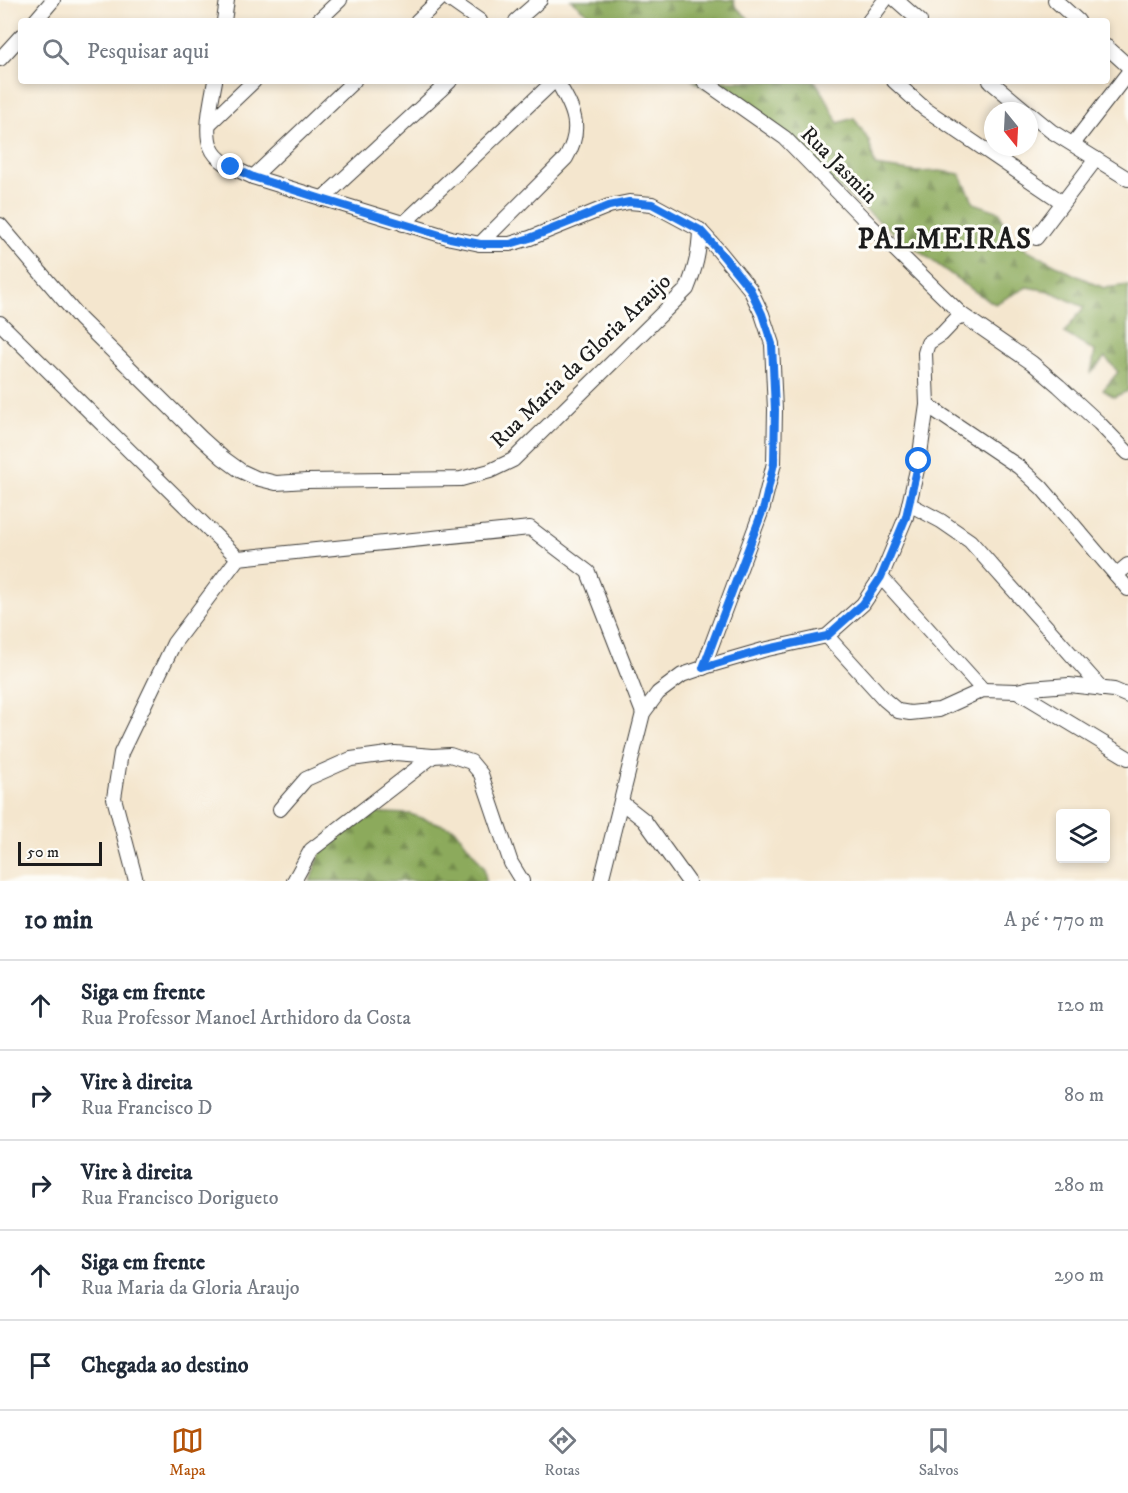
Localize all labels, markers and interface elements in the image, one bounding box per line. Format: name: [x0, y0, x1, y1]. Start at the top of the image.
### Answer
search box: [18, 18, 1110, 84]
icon: search: [39, 35, 72, 68]
text: Pesquisar aqui: [87, 38, 209, 65]
north arrow: [984, 102, 1038, 156]
street label: Rua Jasmin: [795, 121, 883, 210]
route end: [217, 153, 243, 179]
district label: PALMEIRAS: [857, 222, 1033, 257]
street label: Rua Maria da Gloria Araujo: [485, 268, 677, 454]
route start: [905, 447, 931, 473]
map controls: [1056, 809, 1110, 863]
button: layers: [1056, 809, 1110, 863]
scale bar: [18, 839, 102, 866]
text: 50 m: [27, 842, 59, 862]
text: 10 min: [24, 904, 93, 937]
text: A pé · 770 m: [1004, 908, 1104, 933]
text: Siga em frente: [81, 979, 205, 1006]
icon: ahead: [24, 989, 57, 1022]
text: 120 m: [1057, 993, 1104, 1018]
text: Rua Professor Manoel Arthidoro da Costa: [81, 1006, 411, 1031]
text: Vire à direita: [81, 1069, 192, 1096]
icon: right: [24, 1079, 57, 1112]
text: 80 m: [1064, 1083, 1104, 1108]
text: Rua Francisco D: [81, 1096, 212, 1121]
text: Vire à direita: [81, 1159, 192, 1186]
icon: right: [24, 1169, 57, 1202]
text: 280 m: [1054, 1173, 1104, 1198]
text: Rua Francisco Dorigueto: [81, 1186, 278, 1211]
text: Siga em frente: [81, 1249, 205, 1276]
icon: ahead: [24, 1259, 57, 1292]
text: 290 m: [1054, 1263, 1104, 1288]
text: Rua Maria da Gloria Araujo: [81, 1276, 300, 1301]
icon: arrive: [24, 1349, 57, 1382]
text: Chegada ao destino: [81, 1352, 248, 1379]
tab: Mapa: [169, 1424, 206, 1480]
tab: Rotas: [544, 1424, 580, 1480]
tab: Salvos: [919, 1424, 959, 1480]

